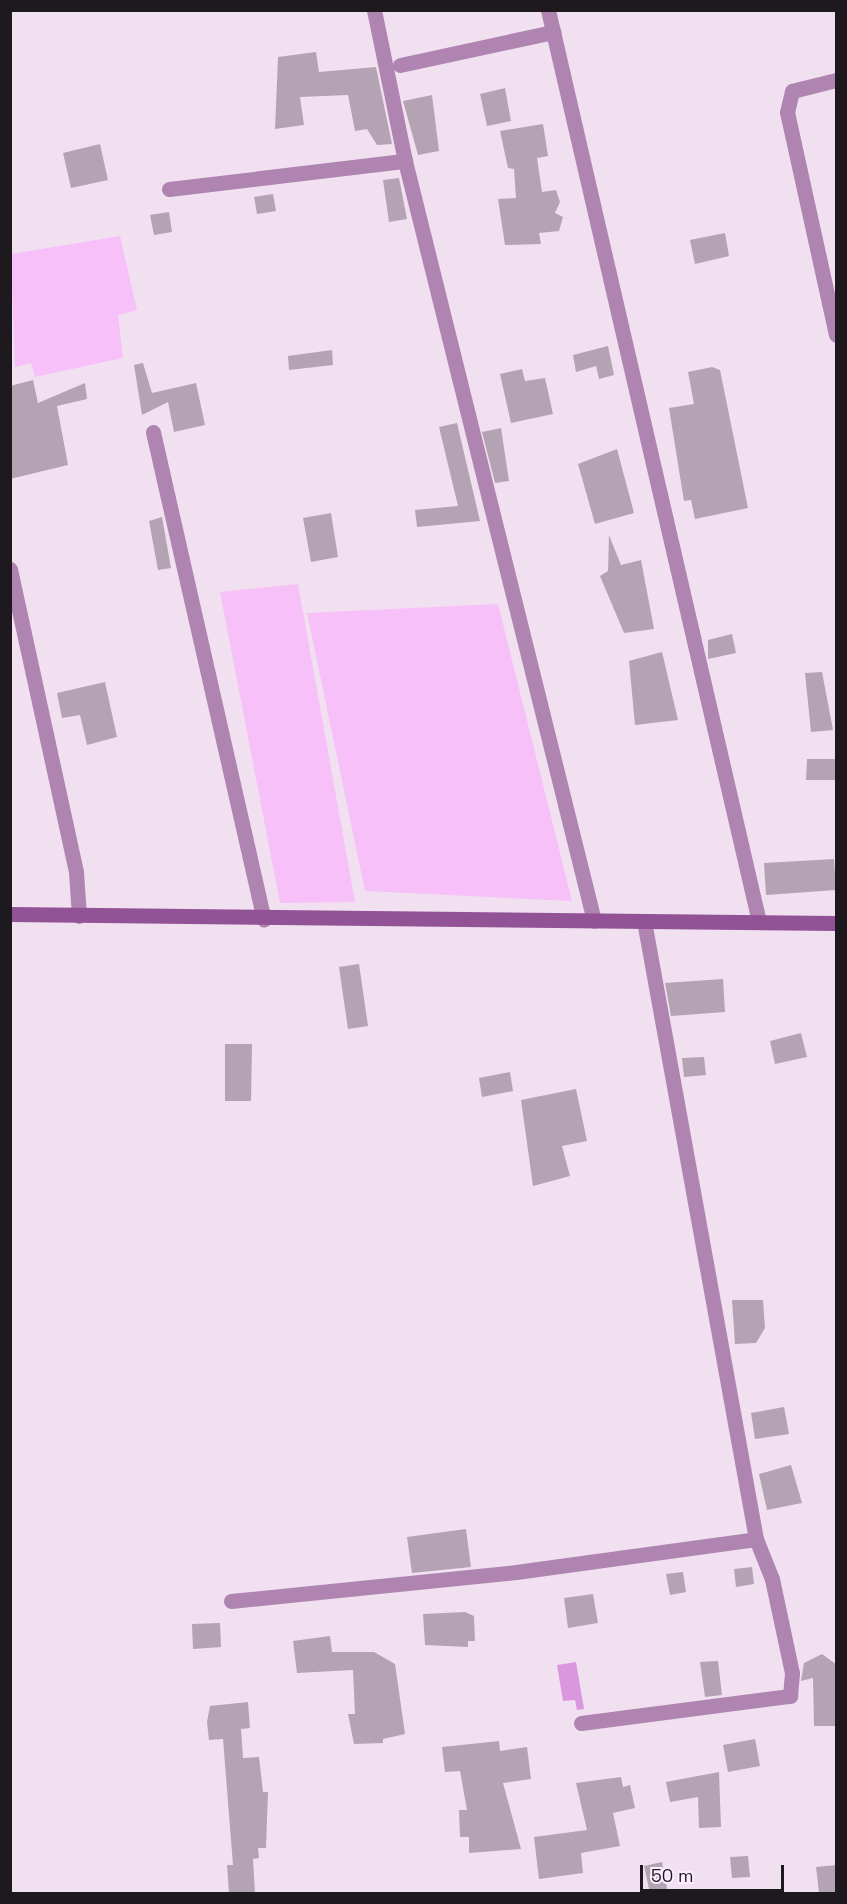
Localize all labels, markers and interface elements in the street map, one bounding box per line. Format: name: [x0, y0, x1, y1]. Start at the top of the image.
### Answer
scale bar: [643, 1853, 787, 1891]
text: 50 m: [651, 1864, 693, 1887]

